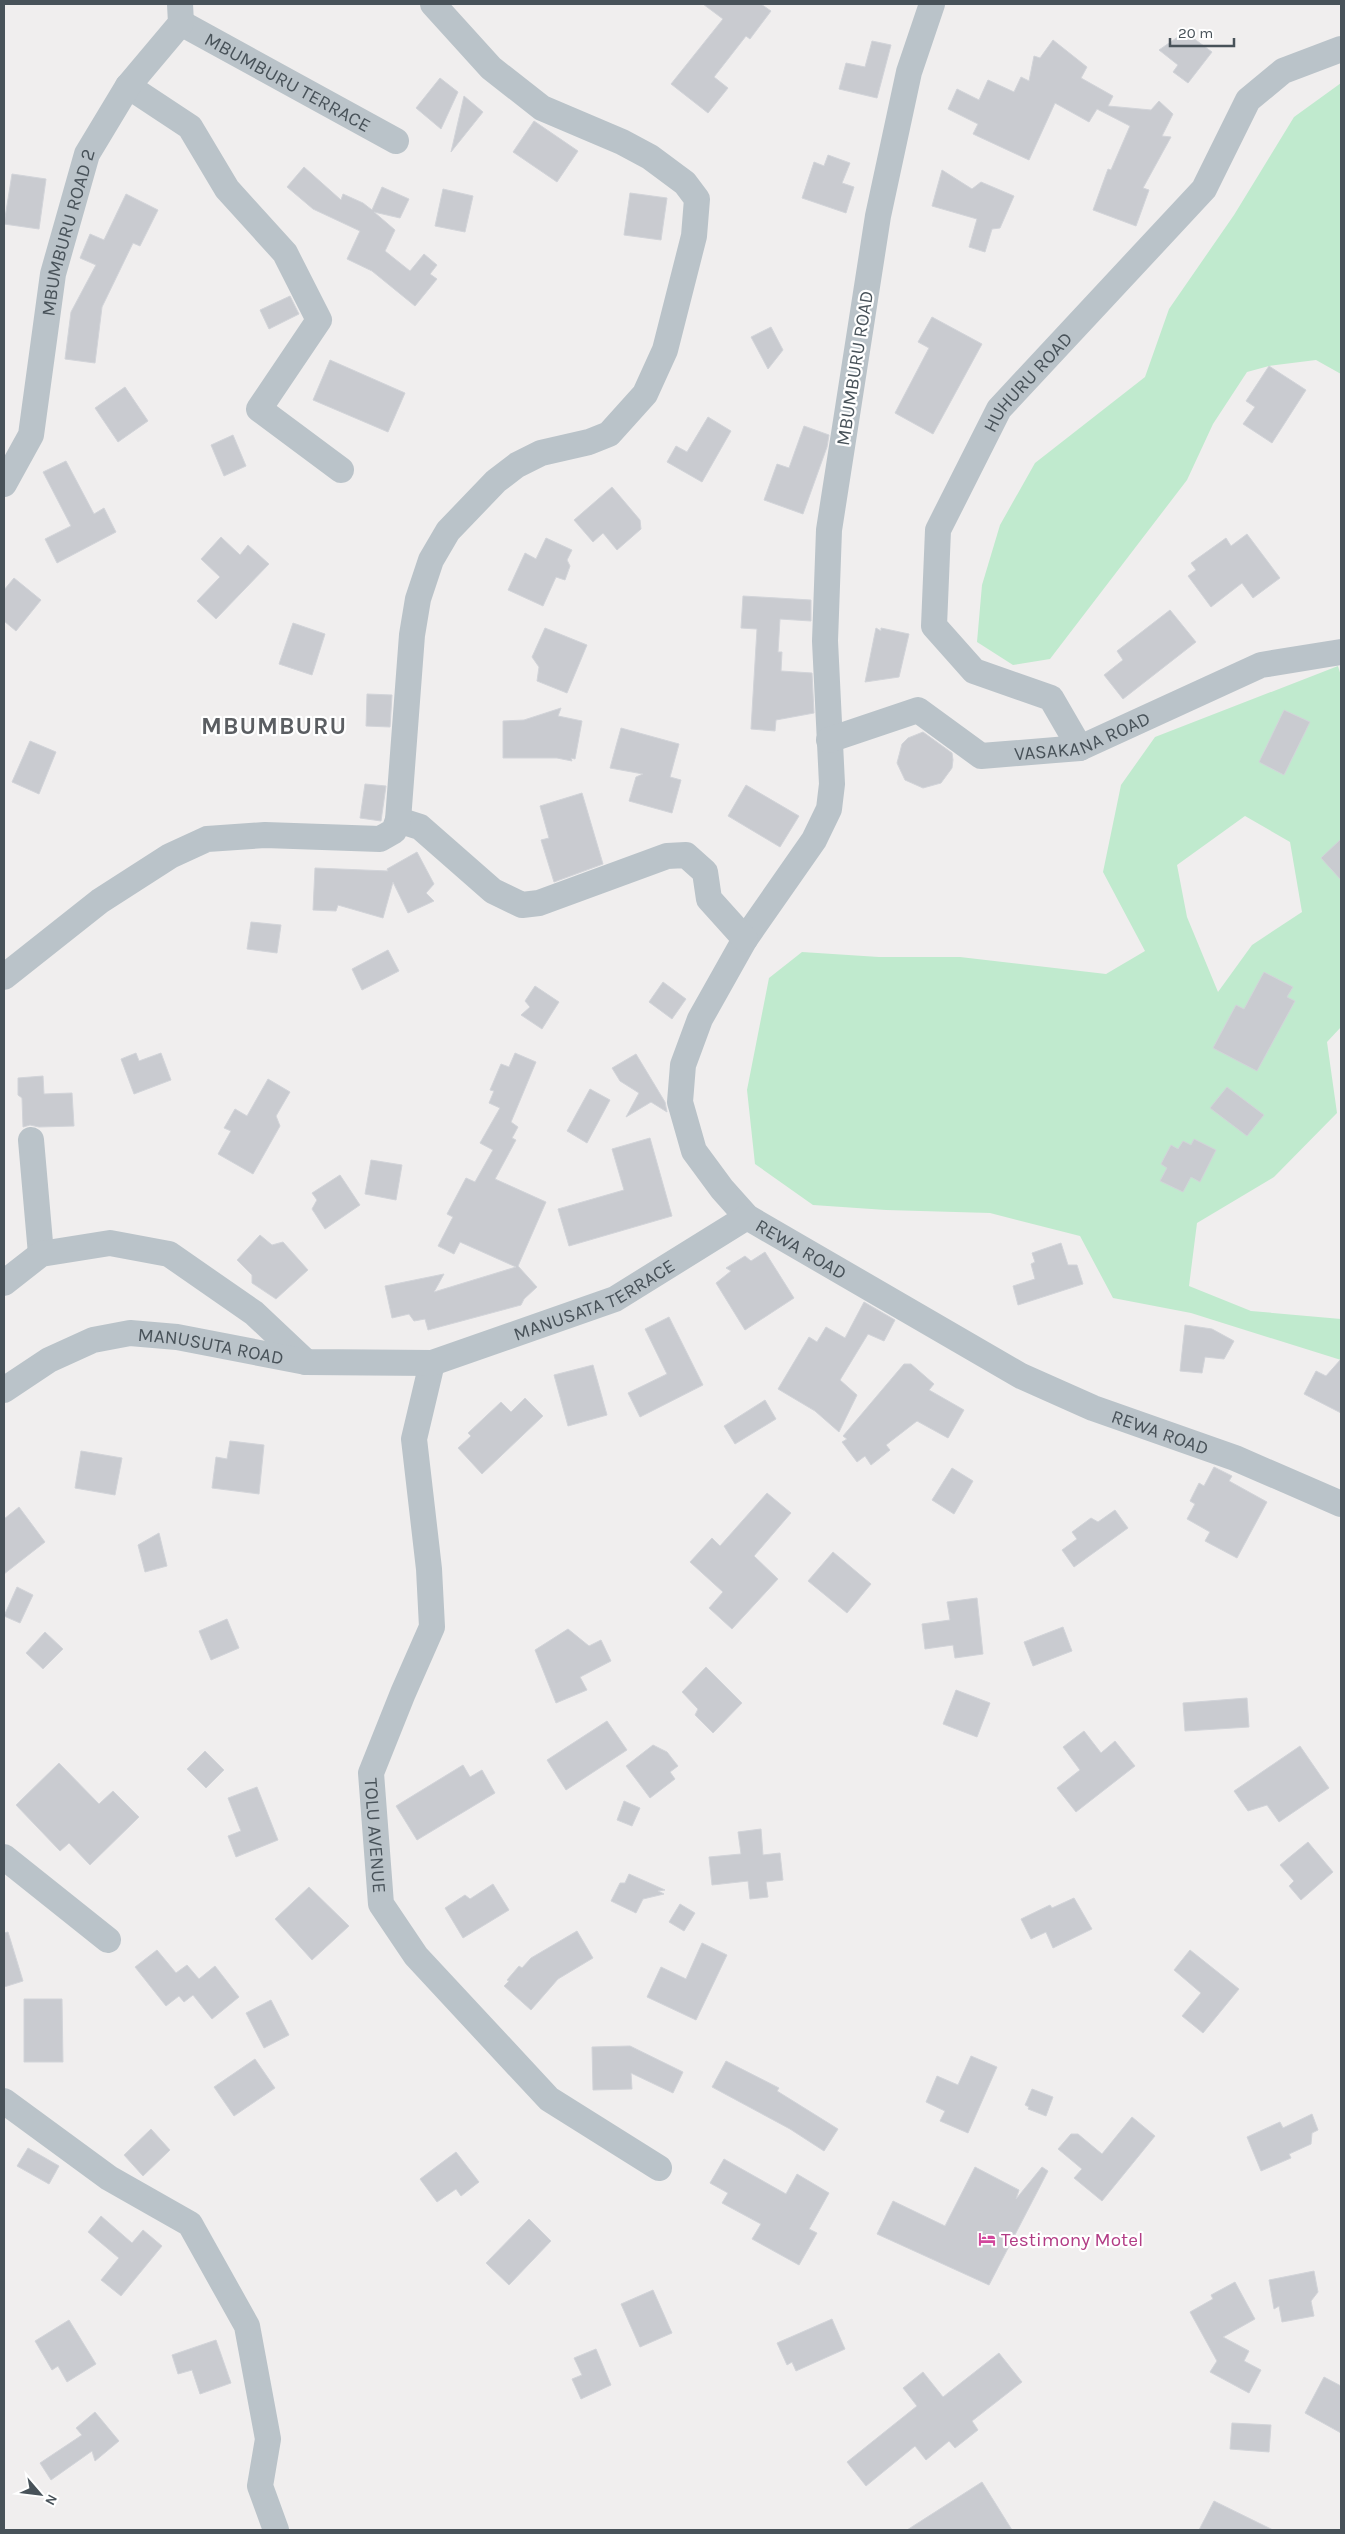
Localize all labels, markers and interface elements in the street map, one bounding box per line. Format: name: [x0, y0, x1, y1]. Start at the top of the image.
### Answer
scale bar: [1170, 15, 1234, 47]
text: 20 m: [1178, 24, 1213, 42]
street label: MBUMBURU TERRACE: [201, 28, 374, 137]
street label: MBUMBURU ROAD 2: [37, 147, 100, 318]
street label: MBUMBURU ROAD: [832, 289, 878, 447]
street label: HUHURU ROAD: [979, 328, 1077, 436]
street label: VASAKANA ROAD: [1013, 707, 1154, 765]
district label: MBUMBURU: [201, 712, 347, 740]
street label: REWA ROAD: [752, 1214, 850, 1284]
street label: MANUSATA TERRACE: [511, 1255, 679, 1346]
street label: MANUSUTA ROAD: [137, 1324, 286, 1369]
street label: REWA ROAD: [1108, 1405, 1212, 1460]
street label: TOLU AVENUE: [359, 1777, 390, 1894]
hotel icon: Testimony Motel: [977, 2229, 997, 2249]
place label: Testimony Motel: [1001, 2229, 1143, 2251]
north arrow: [15, 2469, 65, 2519]
text: N: [41, 2491, 61, 2508]

